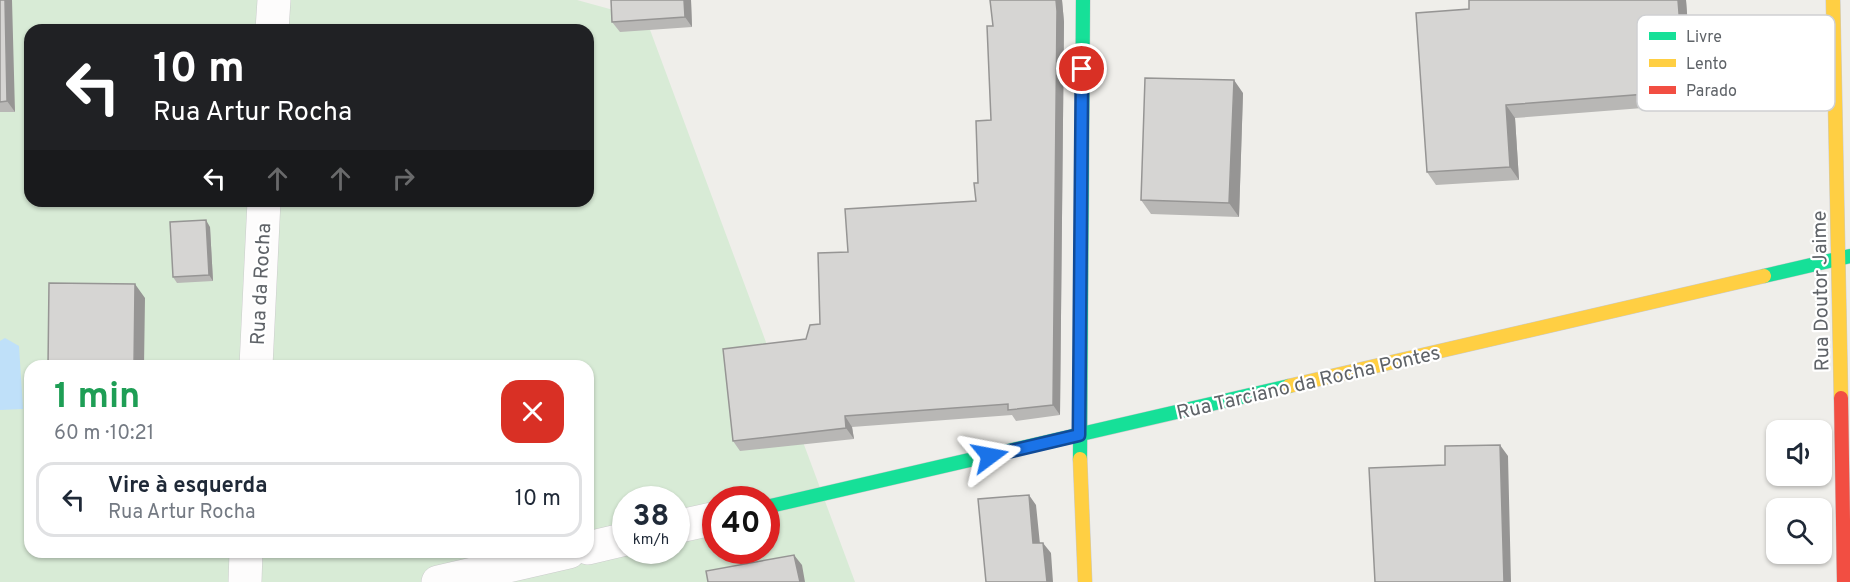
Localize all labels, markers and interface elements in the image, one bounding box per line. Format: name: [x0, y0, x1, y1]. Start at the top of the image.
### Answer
legend: [1637, 15, 1835, 111]
text: Livre: [1686, 28, 1722, 48]
pin: [1056, 43, 1107, 94]
text: 10 m: [153, 44, 245, 97]
icon: left: [54, 48, 132, 126]
icon: arrive: [1065, 52, 1098, 85]
text: Lento: [1686, 55, 1727, 75]
text: Parado: [1686, 82, 1737, 102]
text: Rua Artur Rocha: [153, 96, 352, 130]
icon: left: [198, 162, 231, 195]
icon: ahead: [261, 162, 294, 195]
icon: ahead: [324, 162, 357, 195]
icon: right: [387, 162, 420, 195]
street label: Rua Doutor Jaime: [1808, 210, 1836, 372]
street label: Rua da Rocha: [246, 222, 278, 346]
street label: Rua Tarciano da Rocha Pontes: [1174, 341, 1443, 427]
text: 1 min: [54, 375, 140, 421]
button: close: [501, 380, 564, 443]
map controls: [1766, 420, 1832, 564]
button: sound: [1766, 420, 1832, 486]
text: 60 m · 10:21: [54, 421, 154, 447]
position arrow: [958, 424, 1022, 488]
text: Vire à esquerda: [108, 473, 267, 500]
icon: left: [57, 483, 90, 516]
text: 10 m: [515, 486, 561, 513]
speed limit sign: 40: [702, 486, 780, 564]
button: search: [1766, 498, 1832, 564]
text: 38: [633, 499, 669, 536]
text: Rua Artur Rocha: [108, 500, 256, 526]
text: km/h: [633, 531, 669, 550]

